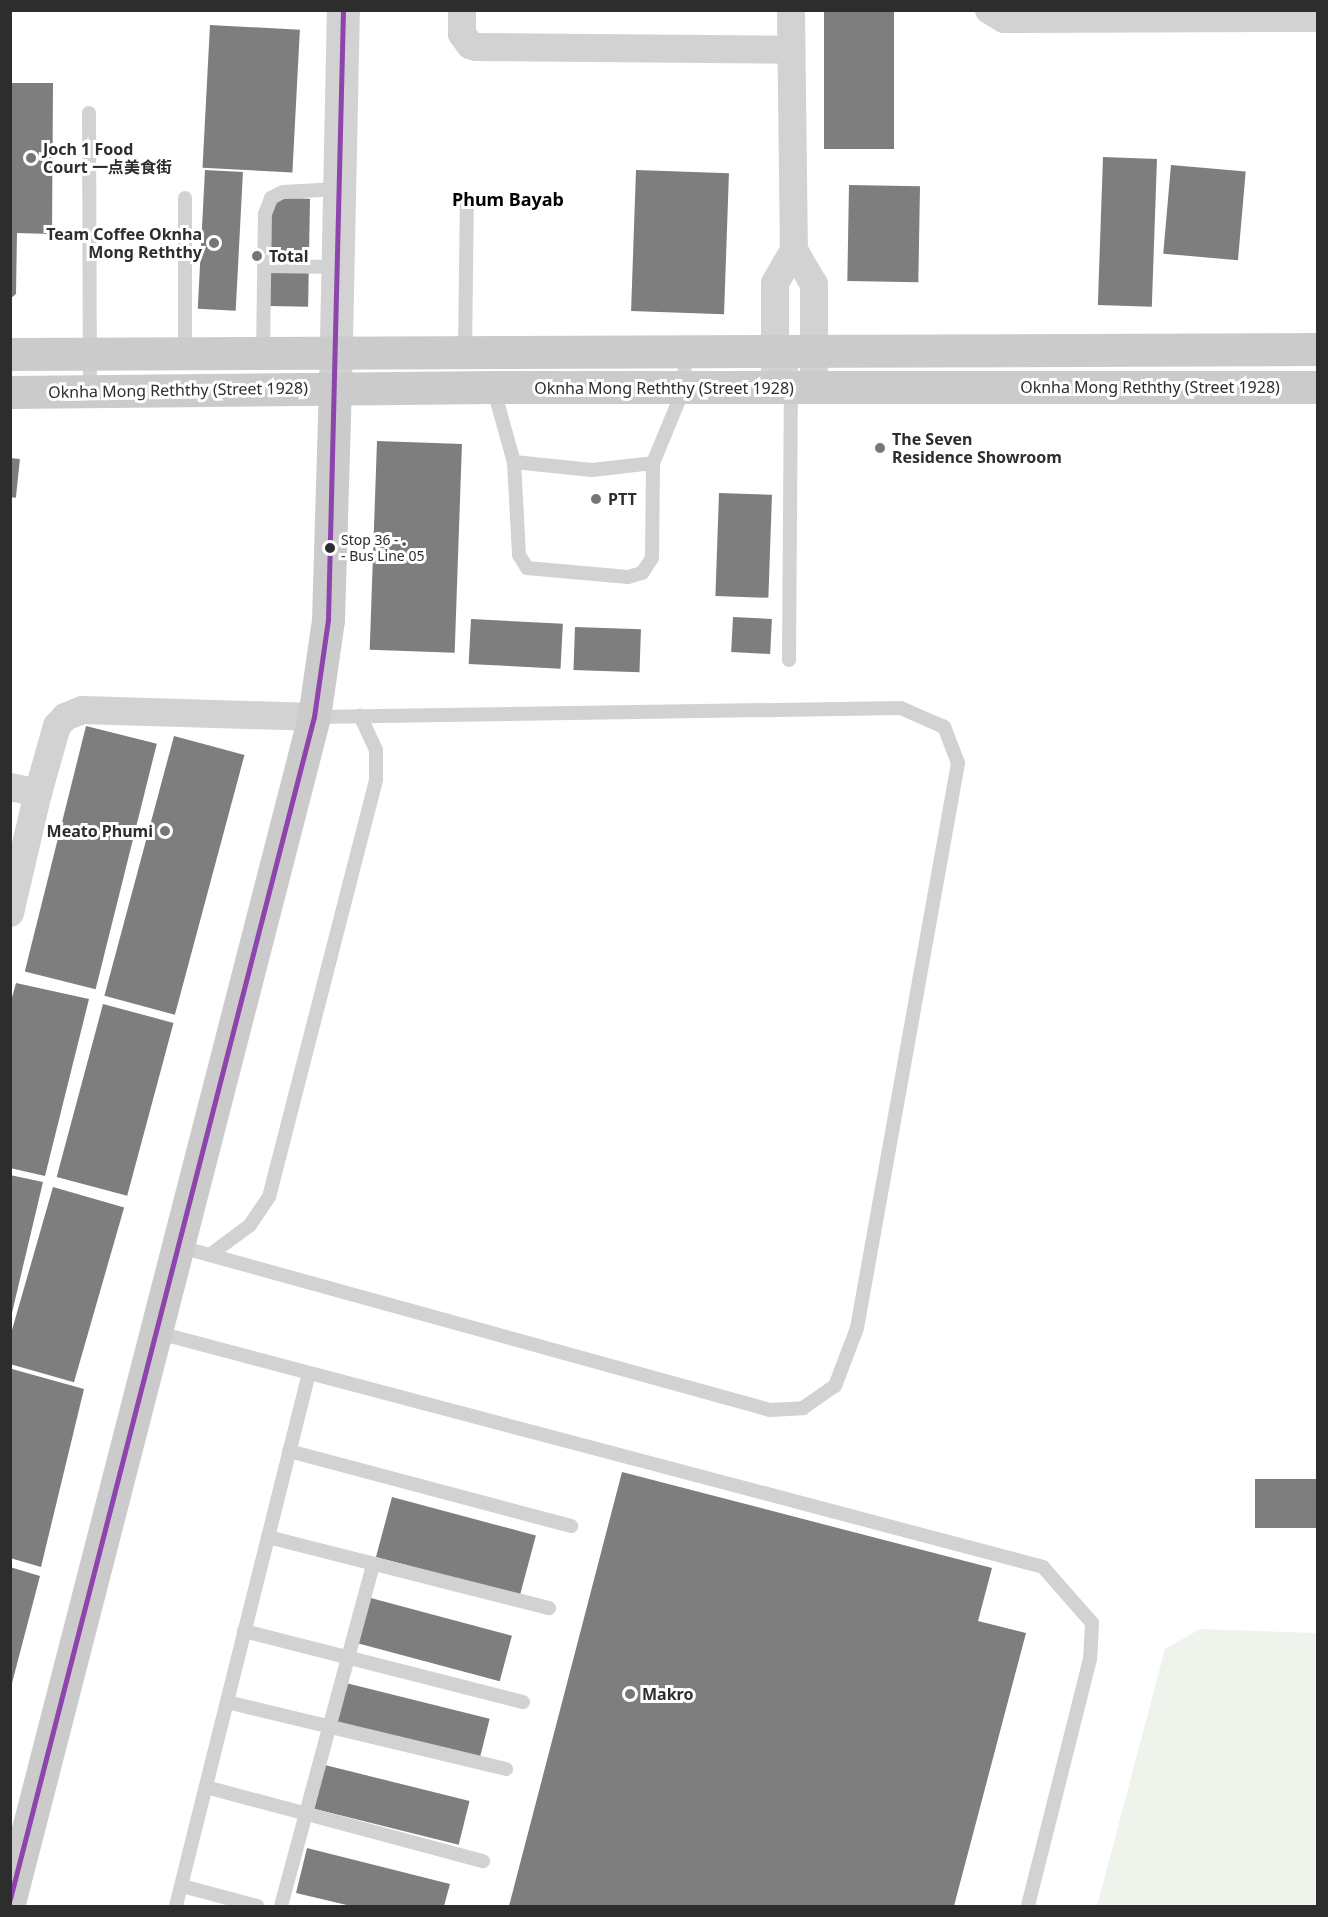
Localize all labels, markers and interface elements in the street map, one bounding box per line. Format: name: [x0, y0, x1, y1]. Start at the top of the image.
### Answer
place label: Joch 1 Food Court 一点美食街: [43, 139, 172, 177]
marker: Joch 1 Food Court 一点美食街: [24, 151, 38, 165]
district label: Phum Bayab: [452, 188, 564, 210]
place label: Team Coffee Oknha Mong Reththy: [46, 224, 202, 262]
marker: Team Coffee Oknha Mong Reththy: [207, 236, 221, 250]
place label: Total: [269, 246, 308, 266]
marker: Total: [250, 249, 264, 263]
street label: Oknha Mong Reththy (Street 1928): [1020, 377, 1280, 397]
street label: Oknha Mong Reththy (Street 1928): [48, 378, 308, 402]
street label: Oknha Mong Reththy (Street 1928): [534, 378, 794, 398]
place label: The Seven Residence Showroom: [892, 429, 1062, 467]
marker: The Seven Residence Showroom: [873, 441, 887, 455]
place label: PTT: [608, 489, 637, 509]
marker: PTT: [589, 492, 603, 506]
place label: Stop 36 - . - Bus Line 05: [341, 532, 424, 564]
marker: Stop 36 - . - Bus Line 05: [324, 542, 336, 554]
place label: Meato Phumi: [47, 821, 153, 841]
marker: Meato Phumi: [158, 824, 172, 838]
place label: Makro: [642, 1684, 693, 1704]
marker: Makro: [623, 1687, 637, 1701]

